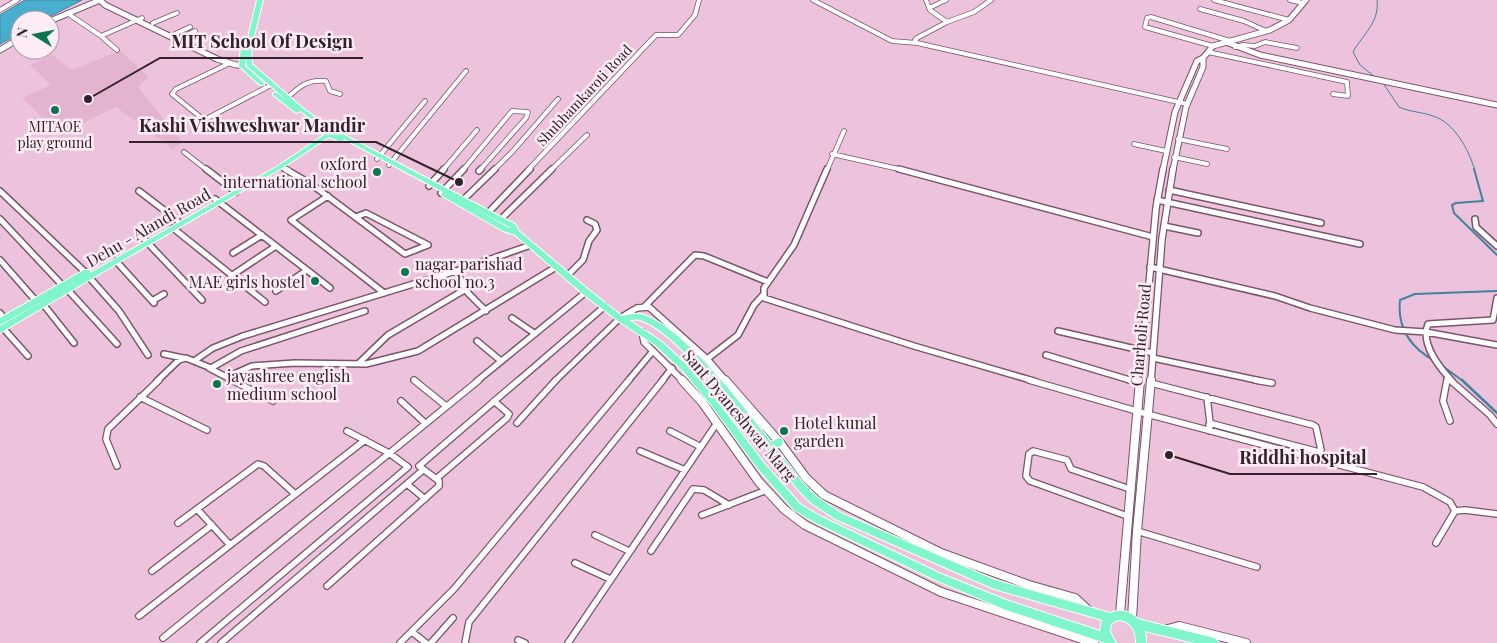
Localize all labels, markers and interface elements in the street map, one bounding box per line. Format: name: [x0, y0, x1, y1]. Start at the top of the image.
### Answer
north arrow: [10, 10, 60, 60]
callout: MIT School Of Design: [160, 25, 363, 58]
text: N: [11, 26, 32, 39]
text: MIT School Of Design: [171, 29, 353, 53]
street label: Shubhamkaroti Road: [532, 40, 636, 150]
marker: MITAOE play ground: [49, 104, 61, 116]
callout: Kashi Vishweshwar Mandir: [129, 109, 376, 142]
text: Kashi Vishweshwar Mandir: [139, 113, 366, 137]
place label: MITAOE play ground: [18, 117, 92, 152]
place label: oxford international school: [223, 153, 367, 192]
marker: oxford international school: [371, 166, 383, 178]
street label: Dehu - Alandi Road: [82, 183, 214, 271]
place label: nagar parishad school no.3: [415, 253, 522, 292]
marker: nagar parishad school no.3: [399, 266, 411, 278]
place label: MAE girls hostel: [189, 271, 305, 292]
marker: MAE girls hostel: [309, 275, 321, 287]
street label: Charholi Road: [1125, 283, 1155, 387]
street label: Sant Dyaneshwar Marg: [679, 345, 802, 486]
place label: jayashree english medium school: [226, 365, 351, 404]
marker: jayashree english medium school: [211, 378, 223, 390]
place label: Hotel kunal garden: [794, 412, 877, 451]
marker: Hotel kunal garden: [778, 425, 790, 437]
callout: Riddhi hospital: [1230, 441, 1377, 474]
text: Riddhi hospital: [1239, 445, 1367, 469]

